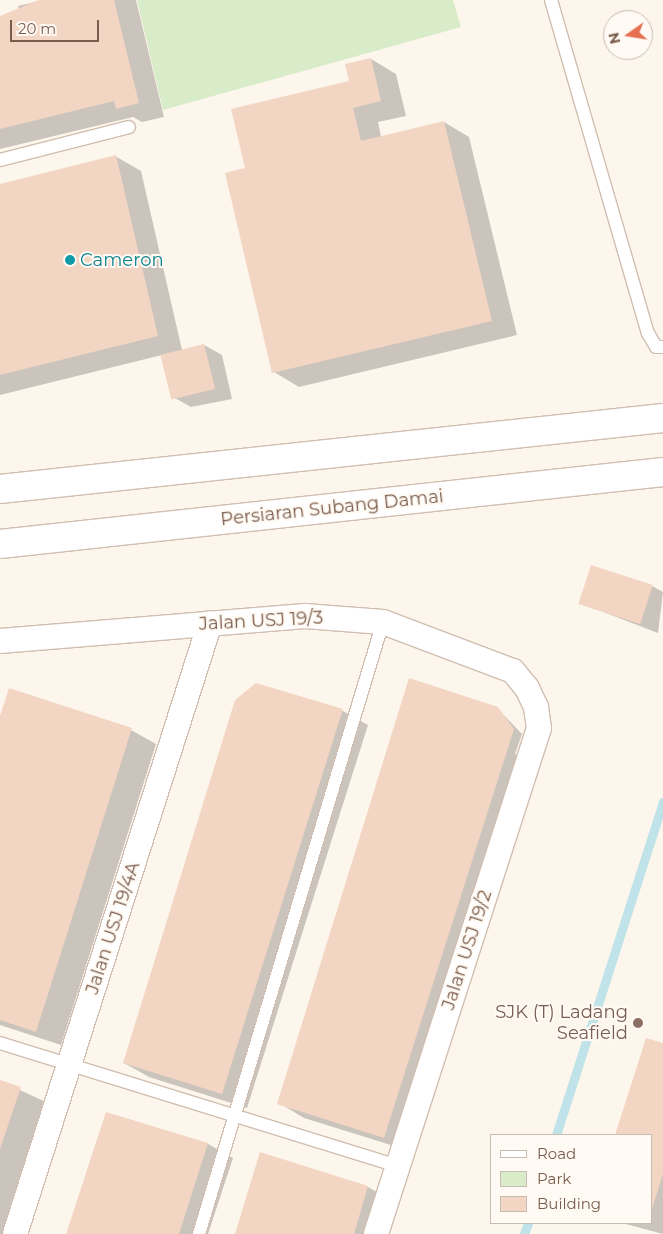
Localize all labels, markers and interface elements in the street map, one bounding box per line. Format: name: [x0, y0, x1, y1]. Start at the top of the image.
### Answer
scale bar: [12, 10, 101, 42]
north arrow: [603, 10, 653, 60]
text: 20 m: [18, 19, 56, 38]
text: N: [604, 31, 624, 46]
place label: Cameron: [80, 249, 164, 271]
marker: Cameron: [64, 254, 76, 266]
street label: Persiaran Subang Damai: [219, 486, 445, 530]
street label: Jalan USJ 19/3: [198, 607, 324, 635]
street label: Jalan USJ 19/4A: [81, 859, 145, 997]
street label: Jalan USJ 19/2: [438, 888, 496, 1012]
place label: SJK (T) Ladang Seafield: [495, 1002, 628, 1044]
marker: SJK (T) Ladang Seafield: [632, 1017, 644, 1029]
legend: [490, 1134, 653, 1224]
text: Road: [537, 1144, 576, 1163]
text: Park: [537, 1169, 571, 1188]
text: Building: [537, 1194, 601, 1213]

